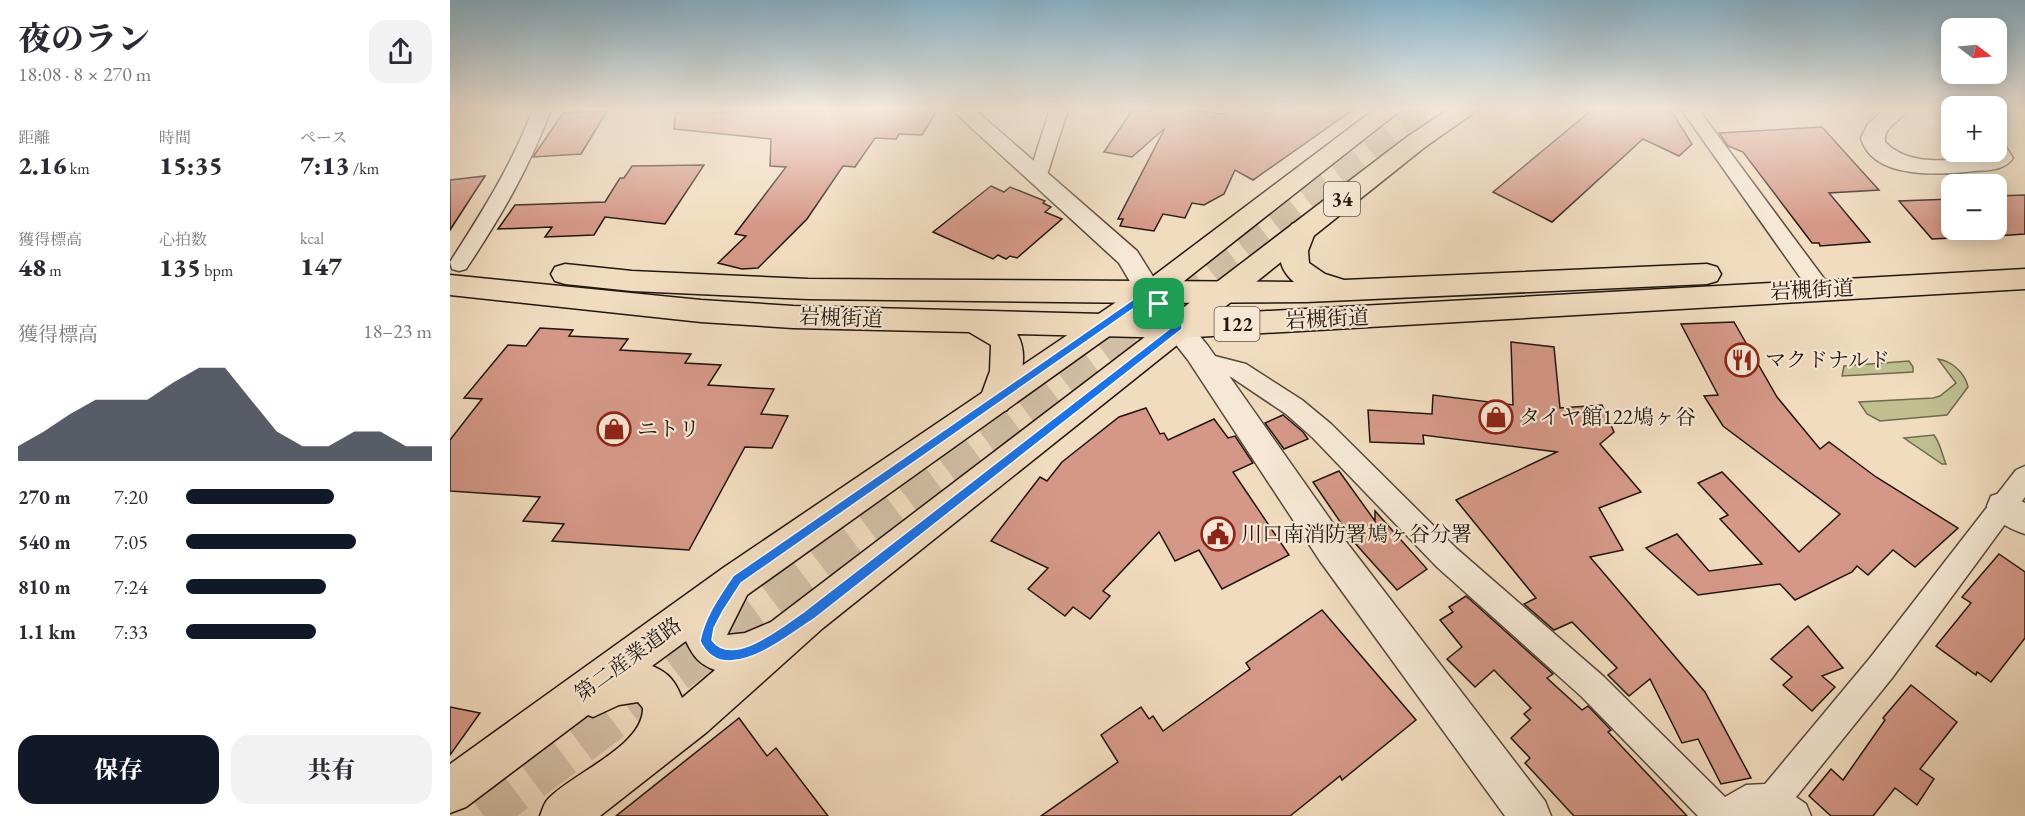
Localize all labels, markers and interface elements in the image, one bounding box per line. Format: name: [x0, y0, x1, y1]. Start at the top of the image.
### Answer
text: 夜のラン: [18, 17, 150, 60]
north arrow: [1941, 18, 2007, 84]
map controls: [1941, 18, 2007, 240]
button: share: [369, 20, 432, 83]
text: 18:08 · 8 × 270 m: [18, 61, 151, 87]
button: +: [1941, 96, 2007, 162]
text: 距離: [18, 127, 50, 148]
text: 時間: [159, 127, 191, 148]
text: ペース: [300, 127, 347, 148]
text: 2.16: [18, 148, 67, 182]
text: 15:35: [159, 148, 223, 182]
text: 7:13: [300, 148, 350, 182]
text: km: [67, 158, 90, 179]
text: /km: [350, 158, 379, 179]
button: −: [1941, 174, 2007, 240]
road number: 34: [1324, 182, 1360, 216]
text: kcal: [300, 228, 324, 249]
text: 獲得標高: [18, 229, 82, 250]
text: 心拍数: [159, 229, 207, 250]
text: 147: [300, 249, 342, 283]
text: 48: [18, 250, 46, 284]
text: 135: [159, 250, 201, 284]
text: m: [46, 260, 62, 281]
text: bpm: [201, 260, 233, 281]
street label: 岩槻街道: [1769, 274, 1855, 305]
pin: [1133, 278, 1184, 329]
icon: arrive: [1142, 287, 1175, 320]
street label: 岩槻街道: [799, 303, 883, 332]
street label: 岩槻街道: [1284, 303, 1370, 334]
road number: 122: [1214, 307, 1260, 341]
text: 18–23 m: [363, 318, 432, 344]
text: 獲得標高: [18, 321, 98, 347]
restaurant icon: マクドナルド: [1724, 342, 1760, 378]
place label: マクドナルド: [1765, 346, 1890, 373]
shop icon: タイヤ館122鳩ヶ谷: [1478, 399, 1514, 435]
place label: タイヤ館122鳩ヶ谷: [1519, 403, 1696, 430]
shop icon: ニトリ: [596, 411, 632, 447]
place label: ニトリ: [637, 415, 700, 442]
text: 270 m: [18, 484, 71, 510]
text: 7:20: [114, 484, 148, 510]
public building icon: 川口南消防署鳩ヶ谷分署: [1200, 516, 1236, 552]
place label: 川口南消防署鳩ヶ谷分署: [1241, 520, 1472, 547]
text: 540 m: [18, 529, 71, 555]
text: 7:05: [114, 529, 148, 555]
text: 810 m: [18, 574, 71, 600]
text: 7:24: [114, 574, 148, 600]
street label: 第二産業道路: [569, 611, 687, 707]
text: 1.1 km: [18, 619, 76, 645]
text: 7:33: [114, 619, 148, 645]
button: 保存: [18, 735, 219, 804]
button: 共有: [231, 735, 432, 804]

